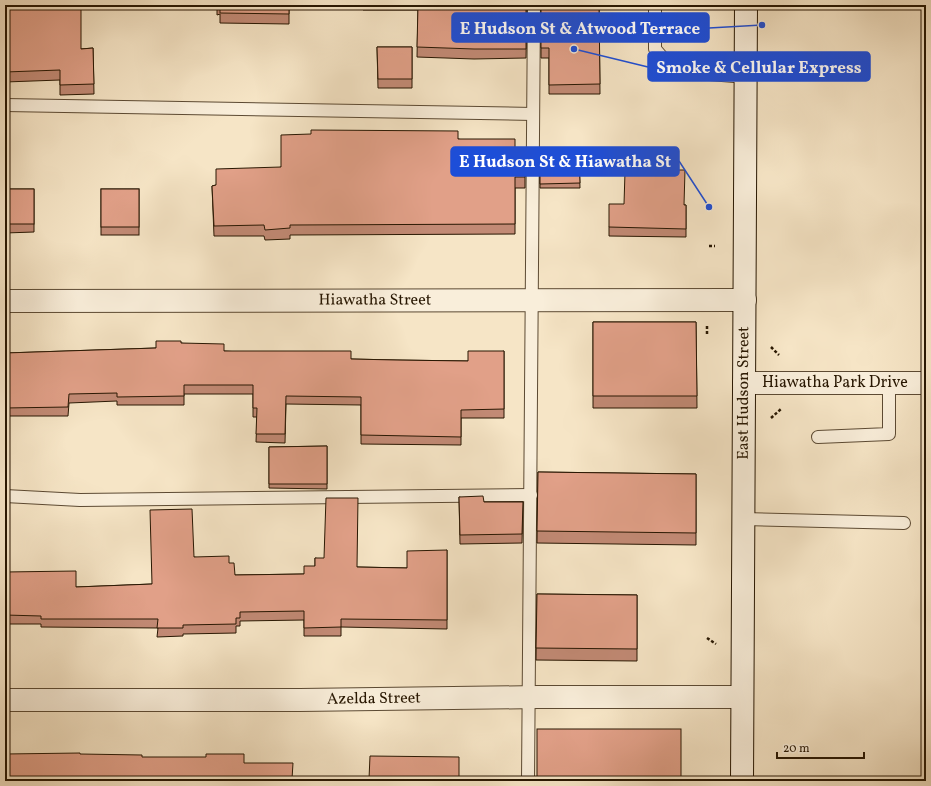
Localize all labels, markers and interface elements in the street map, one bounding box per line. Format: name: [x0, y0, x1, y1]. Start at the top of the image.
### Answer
callout: E Hudson St & Atwood Terrace: [452, 13, 709, 42]
text: E Hudson St & Atwood Terrace: [460, 18, 700, 41]
callout: Smoke & Cellular Express: [648, 52, 870, 81]
text: Smoke & Cellular Express: [656, 57, 862, 80]
callout: E Hudson St & Hiawatha St: [451, 147, 679, 176]
text: E Hudson St & Hiawatha St: [459, 151, 672, 174]
street label: Hiawatha Street: [319, 289, 432, 312]
street label: East Hudson Street: [733, 326, 755, 460]
street label: Hiawatha Park Drive: [762, 372, 908, 394]
street label: Azelda Street: [327, 687, 421, 711]
scale bar: [777, 734, 864, 760]
text: 20 m: [783, 741, 810, 757]

